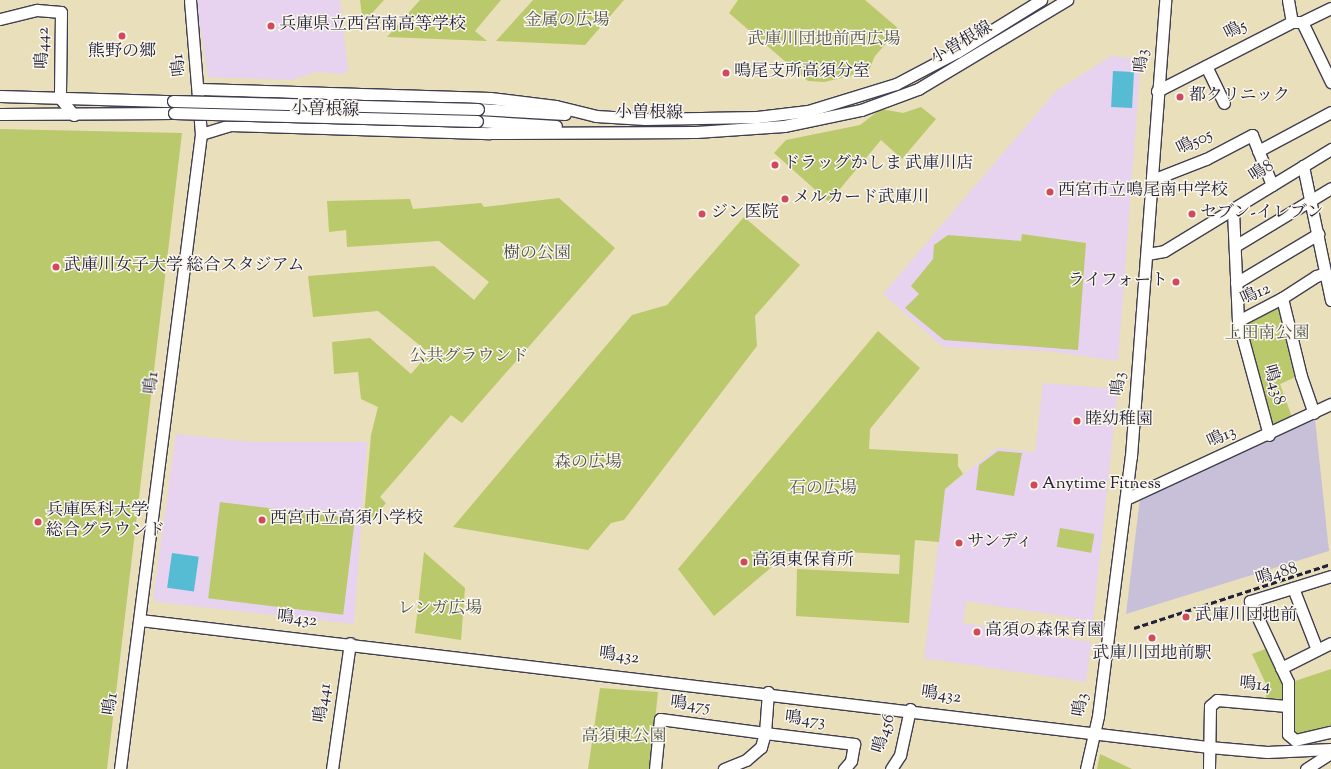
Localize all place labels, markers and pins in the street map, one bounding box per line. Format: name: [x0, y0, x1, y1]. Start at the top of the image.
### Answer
place label: 兵庫県立西宮南高等学校: [279, 16, 466, 36]
marker: 兵庫県立西宮南高等学校: [266, 21, 276, 31]
marker: 熊野の郷: [117, 31, 127, 41]
place label: 熊野の郷: [88, 43, 156, 63]
place label: 鳴尾支所高須分室: [734, 63, 870, 83]
marker: 鳴尾支所高須分室: [721, 68, 731, 78]
place label: 都クリニック: [1189, 87, 1291, 107]
marker: 都クリニック: [1174, 91, 1186, 103]
place label: ドラッグかしま 武庫川店: [783, 155, 974, 175]
marker: ドラッグかしま 武庫川店: [770, 160, 780, 170]
place label: 西宮市立鳴尾南中学校: [1058, 182, 1228, 202]
marker: 西宮市立鳴尾南中学校: [1045, 187, 1055, 197]
place label: メルカード武庫川: [793, 189, 929, 209]
marker: メルカード武庫川: [780, 194, 790, 204]
place label: ジン医院: [711, 204, 779, 224]
place label: セブン-イレブン: [1200, 204, 1325, 224]
marker: ジン医院: [696, 208, 708, 220]
marker: セブン-イレブン: [1187, 209, 1197, 219]
place label: 武庫川女子大学 総合スタジアム: [64, 257, 306, 277]
marker: 武庫川女子大学 総合スタジアム: [51, 262, 61, 272]
place label: ライフォート: [1066, 272, 1168, 292]
marker: ライフォート: [1171, 277, 1181, 287]
place label: 睦幼稚園: [1085, 411, 1153, 431]
marker: 睦幼稚園: [1072, 416, 1082, 426]
place label: Anytime Fitness: [1042, 475, 1161, 495]
marker: Anytime Fitness: [1029, 480, 1039, 490]
place label: 兵庫医科大学 総合グラウンド: [46, 502, 165, 542]
place label: 西宮市立高須小学校: [270, 510, 423, 530]
marker: 西宮市立高須小学校: [257, 515, 267, 525]
marker: 兵庫医科大学 総合グラウンド: [33, 517, 43, 527]
place label: サンディ: [967, 533, 1035, 553]
marker: サンディ: [954, 538, 964, 548]
place label: 高須東保育所: [752, 552, 854, 572]
marker: 高須東保育所: [739, 557, 749, 567]
place label: 武庫川団地前: [1195, 607, 1297, 627]
marker: 武庫川団地前: [1180, 611, 1192, 623]
place label: 高須の森保育園: [985, 622, 1104, 642]
marker: 高須の森保育園: [972, 627, 982, 637]
marker: 武庫川団地前駅: [1147, 633, 1157, 643]
place label: 武庫川団地前駅: [1093, 645, 1211, 665]

